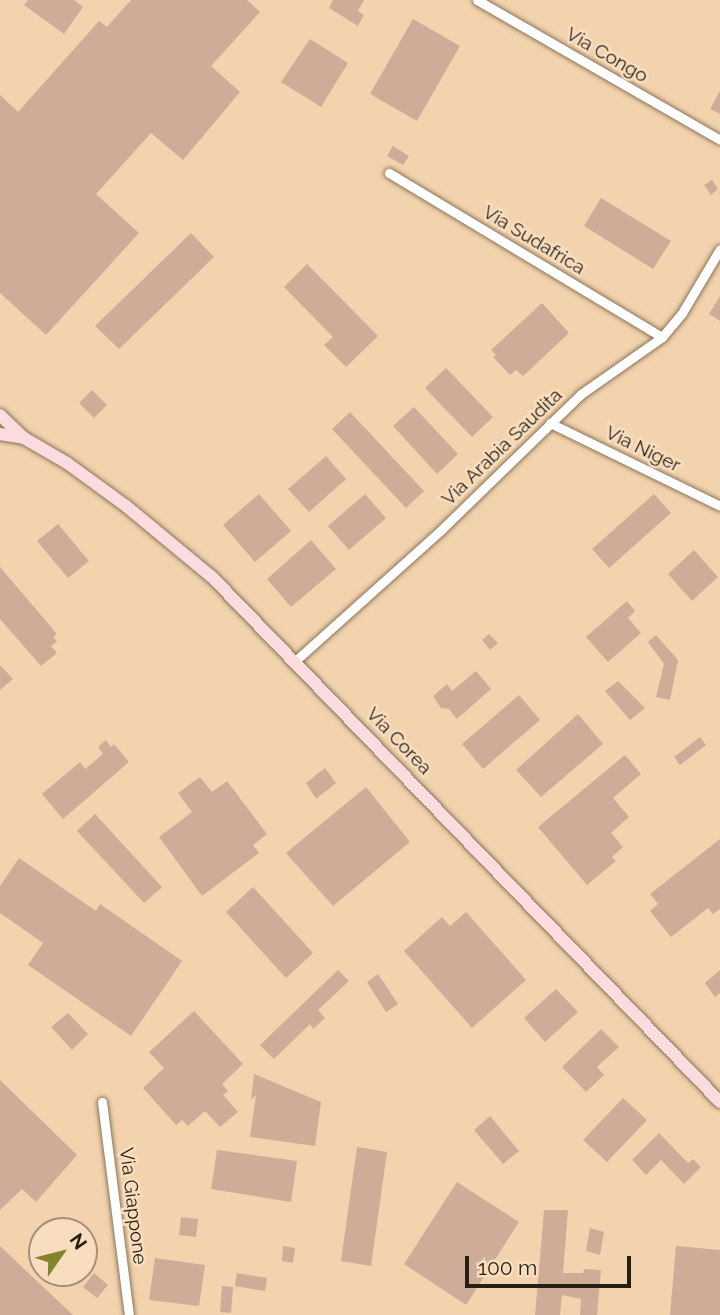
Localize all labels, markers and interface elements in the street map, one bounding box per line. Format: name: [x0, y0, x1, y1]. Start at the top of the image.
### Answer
street label: Via Congo: [562, 22, 652, 88]
street label: Via Sudafrica: [479, 201, 589, 279]
street label: Via Arabia Saudita: [437, 384, 567, 510]
street label: Via Niger: [602, 421, 684, 477]
street label: Via Corea: [361, 703, 437, 779]
street label: Via Giappone: [115, 1146, 151, 1266]
north arrow: [28, 1217, 98, 1287]
text: N: [65, 1229, 92, 1253]
scale bar: [468, 1242, 634, 1286]
text: 100 m: [478, 1255, 537, 1280]

